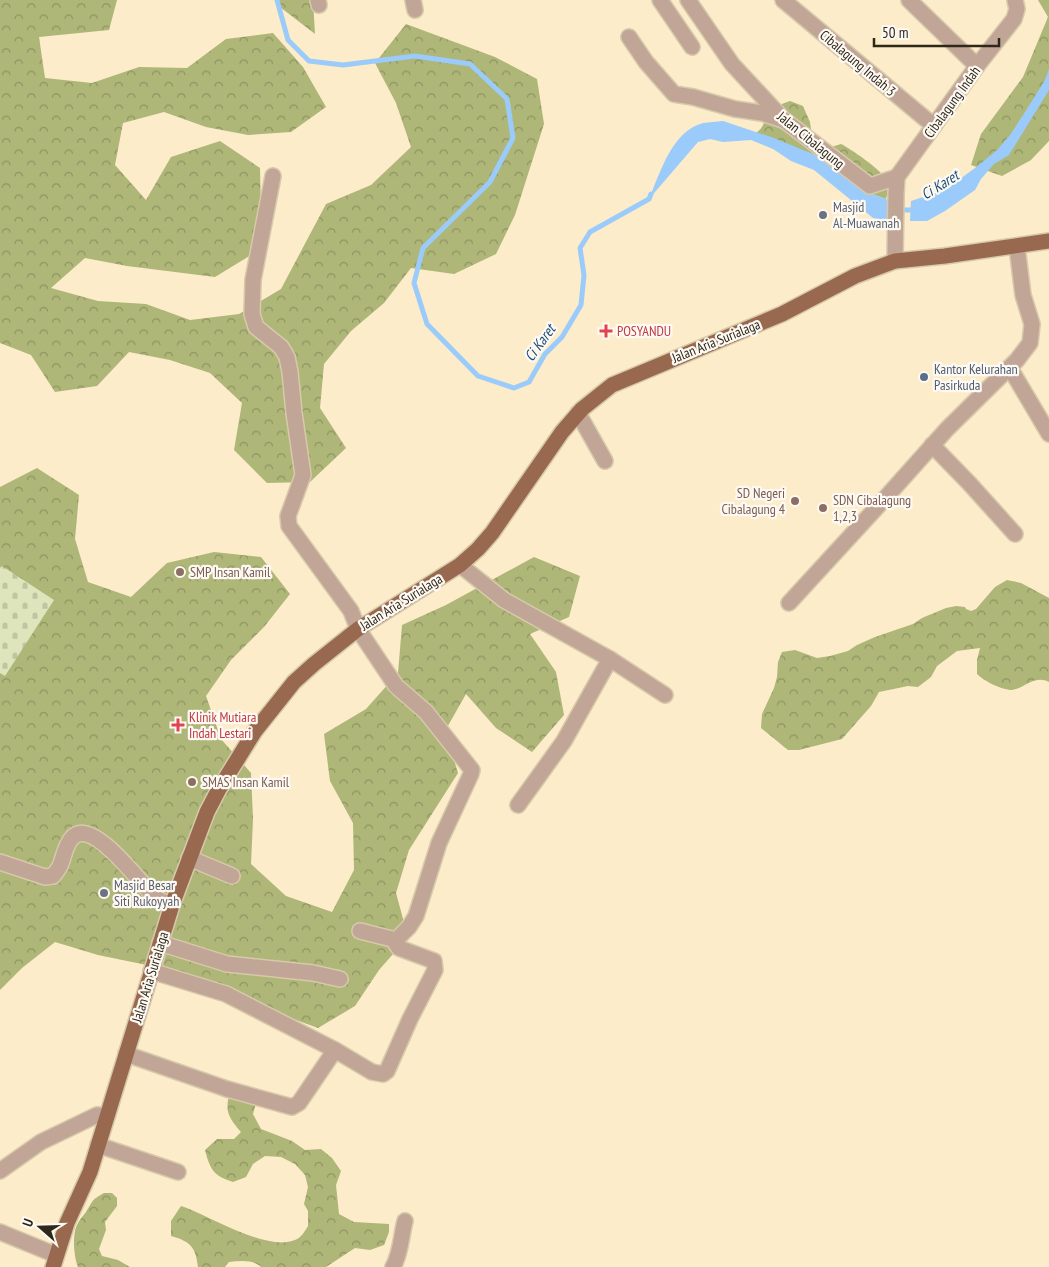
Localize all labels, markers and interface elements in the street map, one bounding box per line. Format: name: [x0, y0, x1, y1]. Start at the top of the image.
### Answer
scale bar: [874, 15, 999, 47]
text: 50 m: [882, 23, 908, 42]
street label: Cibalagung Indah 3: [816, 26, 900, 100]
street label: Cibalagung Indah: [920, 63, 984, 141]
street label: Jalan Cibalagung: [773, 107, 848, 173]
water label: Ci Karet: [917, 165, 964, 203]
place label: Masjid Al-Muawanah: [833, 198, 899, 232]
marker: Masjid Al-Muawanah: [817, 209, 829, 221]
street label: Jalan Aria Surialaga: [668, 315, 763, 367]
water label: Ci Karet: [520, 319, 560, 365]
place label: POSYANDU: [617, 322, 671, 340]
marker: POSYANDU: [599, 324, 613, 338]
place label: Kantor Kelurahan Pasirkuda: [934, 360, 1018, 394]
marker: Kantor Kelurahan Pasirkuda: [918, 371, 930, 383]
place label: SD Negeri Cibalagung 4: [721, 484, 786, 518]
place label: SDN Cibalagung 1,2,3: [833, 491, 911, 525]
marker: SD Negeri Cibalagung 4: [789, 495, 801, 507]
marker: SDN Cibalagung 1,2,3: [817, 502, 829, 514]
place label: SMP Insan Kamil: [190, 563, 271, 581]
marker: SMP Insan Kamil: [174, 566, 186, 578]
street label: Jalan Aria Surialaga: [356, 570, 446, 635]
place label: Klinik Mutiara Indah Lestari: [189, 708, 256, 742]
marker: Klinik Mutiara Indah Lestari: [171, 718, 185, 732]
place label: SMAS Insan Kamil: [202, 773, 290, 791]
marker: SMAS Insan Kamil: [186, 776, 198, 788]
place label: Masjid Besar Siti Rukoyyah: [114, 876, 179, 910]
marker: Masjid Besar Siti Rukoyyah: [98, 887, 110, 899]
street label: Jalan Aria Surialaga: [127, 930, 172, 1025]
north arrow: [15, 1202, 65, 1252]
text: U: [18, 1216, 37, 1229]

